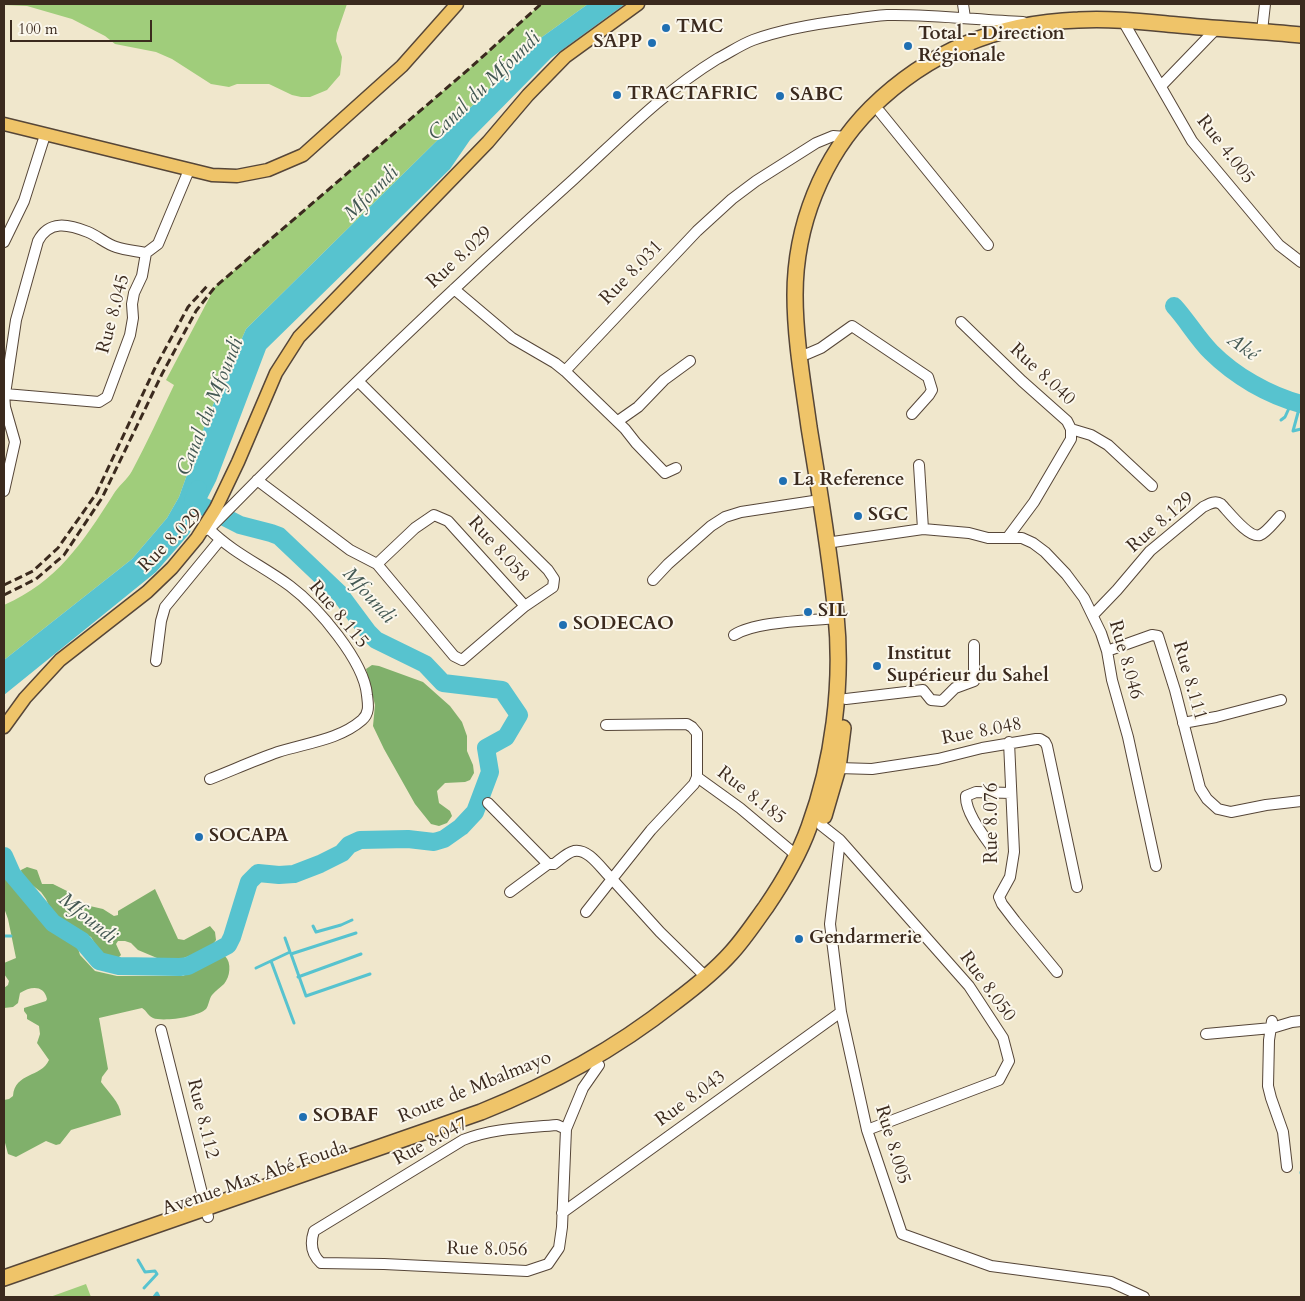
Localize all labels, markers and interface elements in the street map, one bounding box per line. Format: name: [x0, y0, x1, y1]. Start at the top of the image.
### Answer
scale bar: [12, 10, 155, 42]
place label: TMC: [676, 17, 723, 39]
text: 100 m: [18, 19, 58, 39]
marker: TMC: [660, 22, 672, 34]
place label: Total - Direction Régionale: [918, 24, 1065, 68]
water label: Canal du Mfoundi: [424, 28, 546, 146]
place label: SAPP: [593, 32, 642, 54]
marker: SAPP: [646, 37, 658, 49]
marker: Total - Direction Régionale: [902, 40, 914, 52]
place label: TRACTAFRIC: [627, 84, 758, 106]
place label: SABC: [790, 85, 843, 107]
marker: TRACTAFRIC: [611, 89, 623, 101]
marker: SABC: [774, 90, 786, 102]
street label: Rue 4.005: [1191, 111, 1259, 189]
water label: Mfoundi: [340, 162, 404, 226]
street label: Rue 8.029: [423, 222, 497, 294]
street label: Rue 8.031: [596, 236, 668, 310]
street label: Rue 8.045: [92, 272, 136, 356]
water label: Aké: [1222, 329, 1262, 367]
water label: Canal du Mfoundi: [172, 335, 250, 479]
street label: Rue 8.040: [1005, 339, 1079, 411]
place label: La Reference: [793, 470, 904, 492]
marker: La Reference: [777, 475, 789, 487]
street label: Rue 8.129: [1123, 488, 1199, 558]
street label: Rue 8.029: [134, 504, 208, 578]
place label: SGC: [868, 505, 908, 527]
marker: SGC: [852, 510, 864, 522]
street label: Rue 8.058: [462, 512, 534, 588]
water label: Mfoundi: [336, 563, 400, 629]
street label: Rue 8.115: [303, 577, 373, 653]
place label: SIL: [818, 601, 848, 623]
marker: SIL: [802, 606, 814, 618]
place label: SODECAO: [573, 614, 674, 636]
street label: Rue 8.046: [1103, 618, 1147, 702]
marker: SODECAO: [557, 619, 569, 631]
street label: Rue 8.111: [1167, 639, 1211, 723]
place label: Institut Supérieur du Sahel: [887, 644, 1049, 688]
marker: Institut Supérieur du Sahel: [871, 660, 883, 672]
street label: Rue 8.048: [940, 713, 1024, 751]
street label: Rue 8.185: [712, 762, 790, 830]
street label: Rue 8.076: [982, 782, 1004, 864]
place label: SOCAPA: [209, 826, 288, 848]
marker: SOCAPA: [193, 831, 205, 843]
water label: Mfoundi: [53, 888, 121, 950]
place label: Gendarmerie: [809, 928, 922, 950]
marker: Gendarmerie: [793, 933, 805, 945]
street label: Rue 8.050: [954, 948, 1020, 1026]
street label: Route de Mbalmayo: [395, 1047, 555, 1129]
street label: Rue 8.043: [652, 1066, 730, 1132]
street label: Rue 8.112: [181, 1077, 223, 1161]
street label: Rue 8.005: [869, 1103, 915, 1187]
place label: SOBAF: [313, 1106, 378, 1128]
marker: SOBAF: [297, 1111, 309, 1123]
street label: Rue 8.047: [390, 1113, 472, 1171]
street label: Avenue Max Abé Fouda: [159, 1137, 351, 1221]
street label: Rue 8.056: [446, 1238, 528, 1262]

